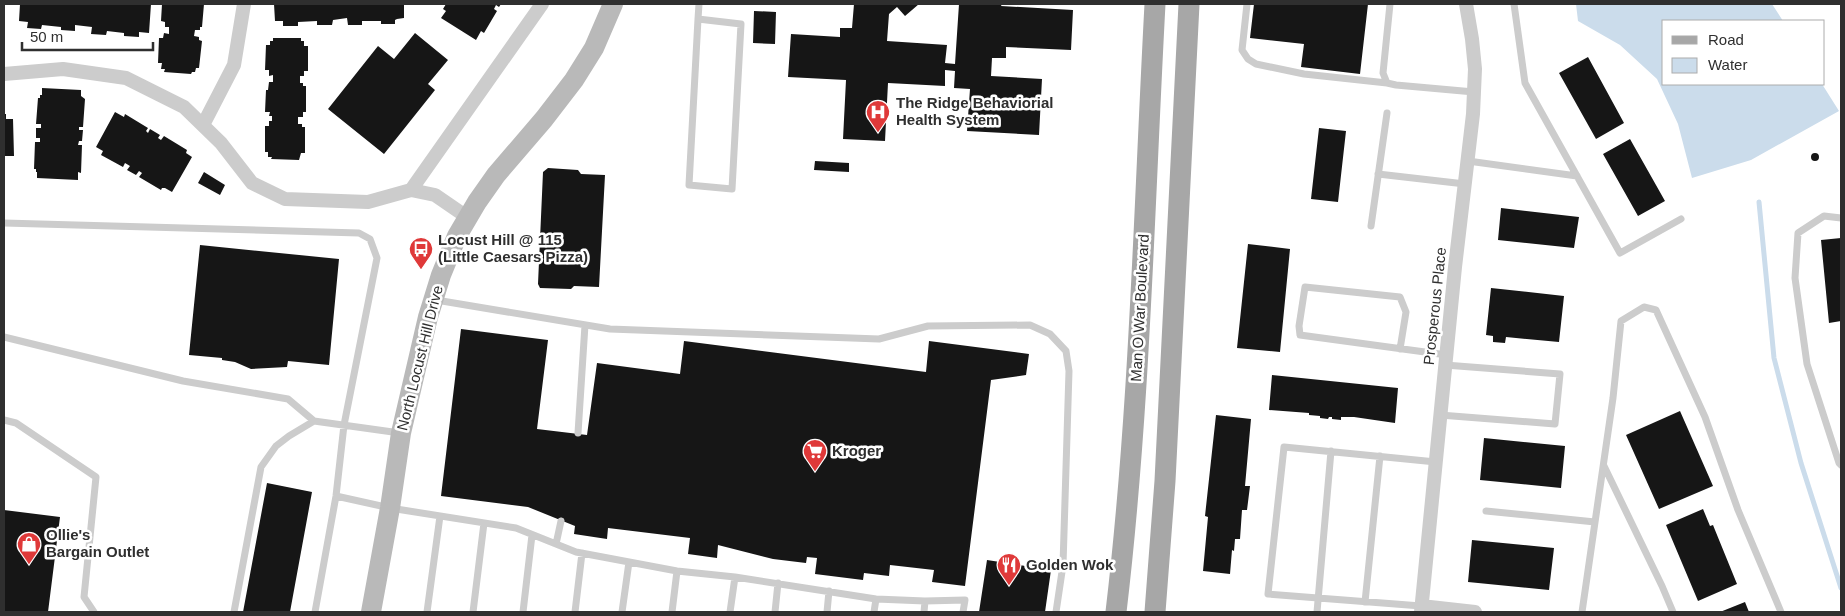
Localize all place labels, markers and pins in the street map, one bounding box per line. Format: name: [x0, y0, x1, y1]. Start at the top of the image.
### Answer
place label: The Ridge Behaviorial Health System: [896, 94, 1054, 128]
hospital icon: The Ridge Behaviorial Health System: [865, 99, 891, 133]
place label: Locust Hill @ 115 (Little Caesars Pizza): [438, 231, 588, 265]
bus stop icon: Locust Hill @ 115 (Little Caesars Pizza): [408, 236, 434, 270]
supermarket icon: Kroger: [802, 438, 828, 472]
place label: Kroger: [832, 442, 881, 459]
place label: Ollie's Bargain Outlet: [46, 526, 149, 560]
shop icon: Ollie's Bargain Outlet: [16, 531, 42, 565]
restaurant icon: Golden Wok: [996, 552, 1022, 586]
place label: Golden Wok: [1026, 556, 1114, 573]

